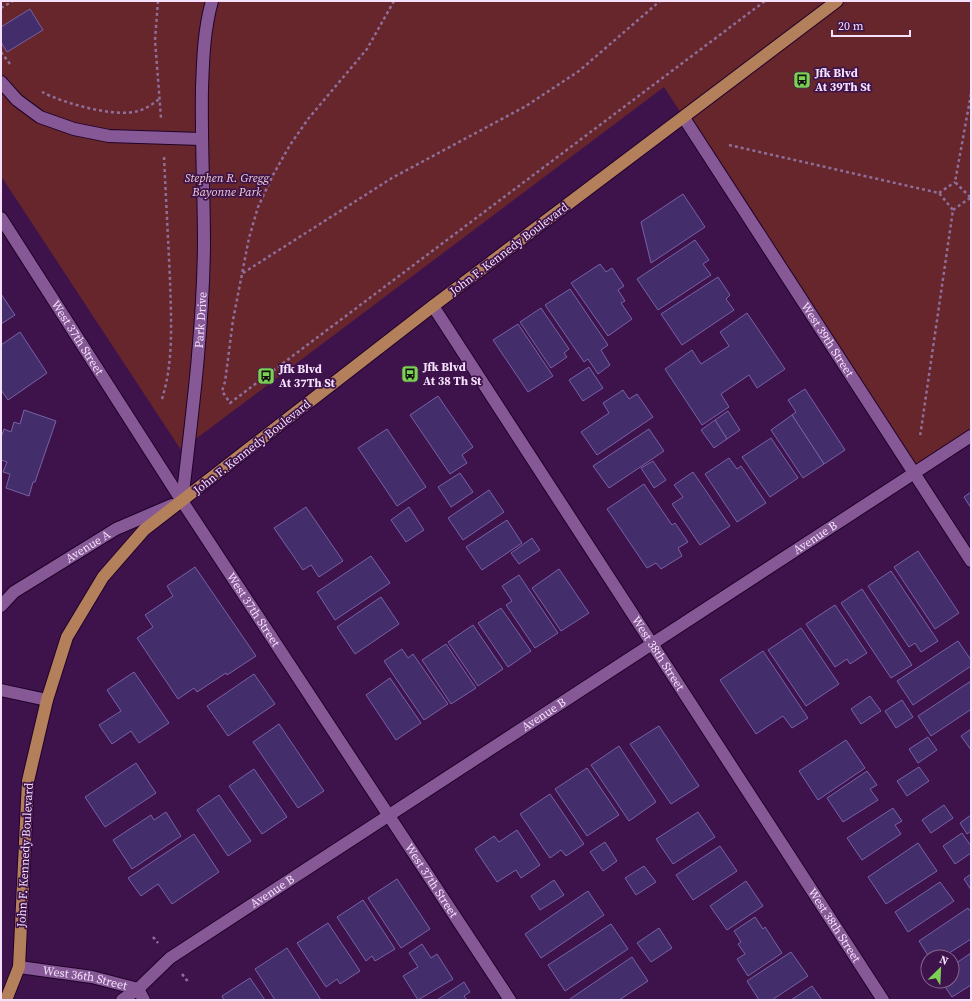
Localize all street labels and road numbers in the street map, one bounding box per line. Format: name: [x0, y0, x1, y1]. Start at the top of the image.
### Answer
street label: John F. Kennedy Boulevard: [446, 199, 572, 300]
street label: Park Drive: [191, 291, 211, 349]
street label: West 37th Street: [48, 297, 107, 378]
street label: West 39th Street: [798, 299, 858, 380]
street label: John F. Kennedy Boulevard: [189, 396, 314, 498]
street label: Avenue B: [790, 517, 841, 558]
street label: Avenue A: [62, 526, 114, 566]
street label: West 37th Street: [223, 569, 284, 650]
street label: West 38th Street: [628, 613, 688, 694]
street label: Avenue B: [518, 694, 569, 735]
street label: John F. Kennedy Boulevard: [13, 782, 37, 929]
street label: West 37th Street: [401, 840, 462, 921]
street label: Avenue B: [247, 871, 298, 912]
street label: West 38th Street: [804, 885, 865, 966]
street label: West 36th Street: [42, 962, 129, 994]

